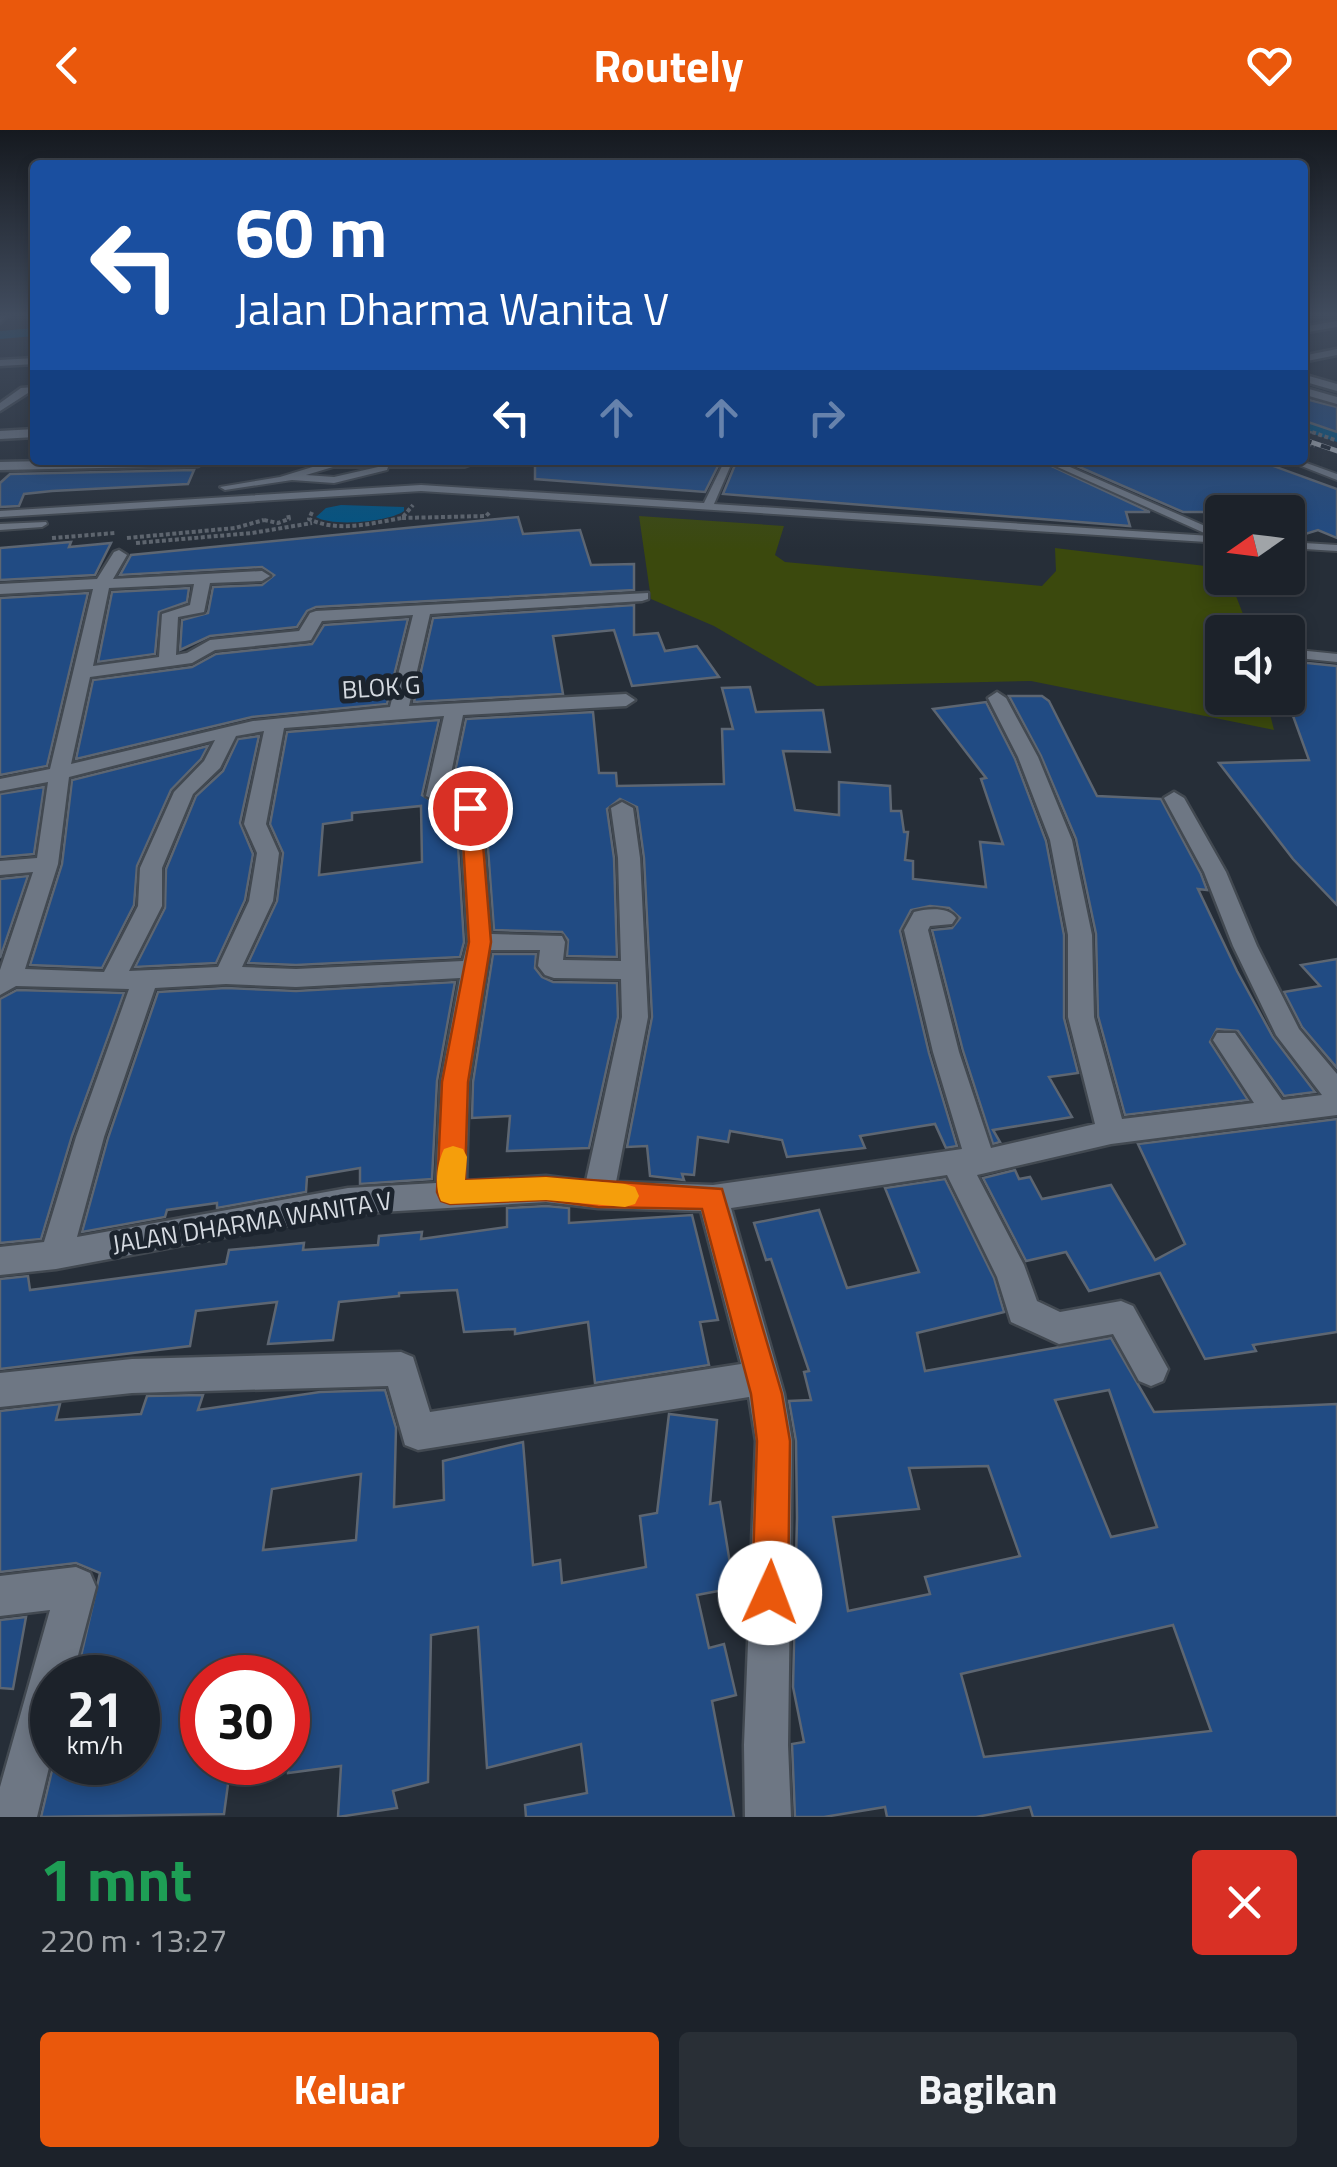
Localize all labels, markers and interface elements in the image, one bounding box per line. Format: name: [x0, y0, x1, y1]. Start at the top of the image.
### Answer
text: Routely: [593, 31, 744, 99]
icon: back: [40, 38, 95, 93]
icon: heart: [1242, 38, 1297, 93]
text: 60 m: [235, 178, 388, 284]
icon: left: [70, 200, 200, 330]
text: Jalan Dharma Wanita V: [235, 274, 669, 342]
icon: left: [484, 390, 539, 445]
icon: ahead: [589, 390, 644, 445]
icon: ahead: [694, 390, 749, 445]
icon: right: [799, 390, 854, 445]
north arrow: [1205, 495, 1305, 595]
map controls: [1205, 495, 1305, 715]
button: sound: [1205, 615, 1305, 715]
street label: BLOK G: [341, 665, 421, 709]
pin: [428, 766, 513, 851]
icon: arrive: [443, 781, 498, 836]
street label: JALAN DHARMA WANITA V: [109, 1181, 395, 1263]
position arrow: [718, 1541, 822, 1645]
speed limit sign: 30: [180, 1655, 310, 1785]
text: 21: [67, 1670, 123, 1746]
text: km/h: [67, 1726, 123, 1764]
text: 1 mnt: [40, 1833, 192, 1924]
button: close: [1192, 1850, 1297, 1955]
text: 220 m · 13:27: [40, 1916, 227, 1964]
button: Keluar: [40, 2032, 659, 2147]
button: Bagikan: [679, 2032, 1297, 2147]

